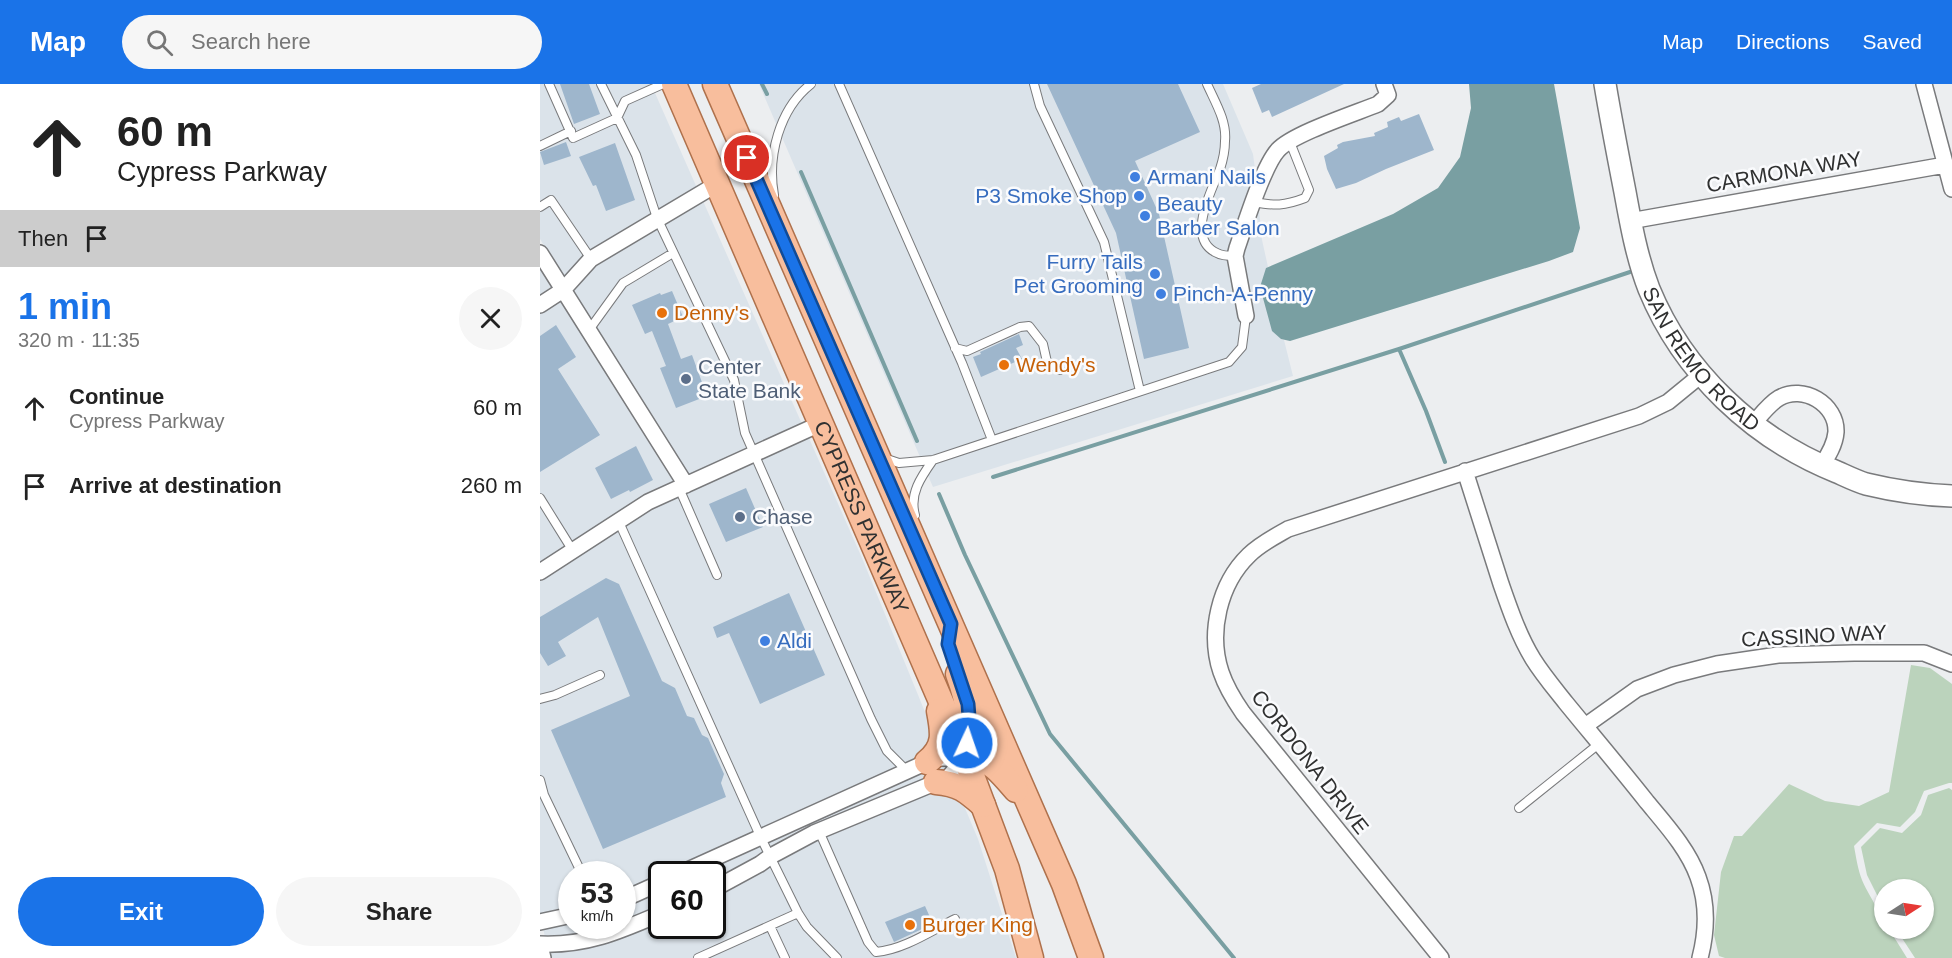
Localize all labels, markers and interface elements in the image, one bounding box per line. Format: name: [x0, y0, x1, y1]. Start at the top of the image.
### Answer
search box: [122, 15, 542, 69]
text: Map: [30, 26, 86, 57]
icon: search: [143, 26, 176, 59]
text: Search here: [191, 29, 311, 54]
text: Map: [1662, 30, 1703, 53]
text: Directions: [1736, 30, 1829, 53]
text: Saved: [1862, 30, 1922, 53]
icon: ahead: [18, 108, 96, 186]
text: 60 m: [117, 108, 213, 155]
pin: [721, 132, 772, 183]
icon: arrive: [730, 141, 763, 174]
street label: CARMONA WAY: [1704, 147, 1863, 197]
text: Cypress Parkway: [117, 157, 327, 187]
place label: Armani Nails: [1147, 165, 1266, 188]
marker: Armani Nails: [1128, 170, 1142, 184]
place label: P3 Smoke Shop: [975, 184, 1127, 207]
marker: P3 Smoke Shop: [1132, 189, 1146, 203]
place label: Beauty Barber Salon: [1157, 192, 1280, 239]
marker: Beauty Barber Salon: [1138, 209, 1152, 223]
icon: arrive: [80, 222, 113, 255]
text: Then: [18, 226, 68, 251]
place label: Furry Tails Pet Grooming: [1013, 250, 1143, 297]
marker: Furry Tails Pet Grooming: [1148, 267, 1162, 281]
place label: Pinch-A-Penny: [1173, 282, 1314, 305]
street label: SAN REMO ROAD: [1638, 283, 1765, 436]
text: 1 min: [18, 286, 112, 327]
button: close: [459, 287, 522, 350]
marker: Pinch-A-Penny: [1154, 287, 1168, 301]
place label: Denny's: [674, 301, 749, 324]
marker: Denny's: [655, 306, 669, 320]
text: 320 m · 11:35: [18, 329, 140, 351]
place label: Wendy's: [1016, 353, 1096, 376]
place label: Center State Bank: [698, 355, 801, 402]
marker: Wendy's: [997, 358, 1011, 372]
marker: Center State Bank: [679, 372, 693, 386]
text: Continue: [69, 384, 164, 409]
icon: ahead: [18, 392, 51, 425]
text: 60 m: [473, 395, 522, 420]
text: Cypress Parkway: [69, 410, 225, 432]
street label: CYPRESS PARKWAY: [810, 417, 914, 617]
icon: arrive: [18, 470, 51, 503]
text: Arrive at destination: [69, 473, 282, 498]
text: 260 m: [461, 473, 522, 498]
place label: Chase: [752, 505, 813, 528]
marker: Chase: [733, 510, 747, 524]
street label: CASSINO WAY: [1741, 620, 1887, 651]
place label: Aldi: [777, 629, 812, 652]
marker: Aldi: [758, 634, 772, 648]
street label: CORDONA DRIVE: [1247, 685, 1374, 838]
position arrow: [935, 711, 999, 775]
speed limit sign: 60: [648, 861, 726, 939]
text: 53: [580, 876, 614, 909]
button: Exit: [18, 877, 264, 946]
button: Share: [276, 877, 522, 946]
north arrow: [1874, 879, 1934, 939]
map controls: [1874, 879, 1934, 939]
text: km/h: [581, 907, 613, 924]
place label: Burger King: [922, 913, 1033, 936]
marker: Burger King: [903, 918, 917, 932]

